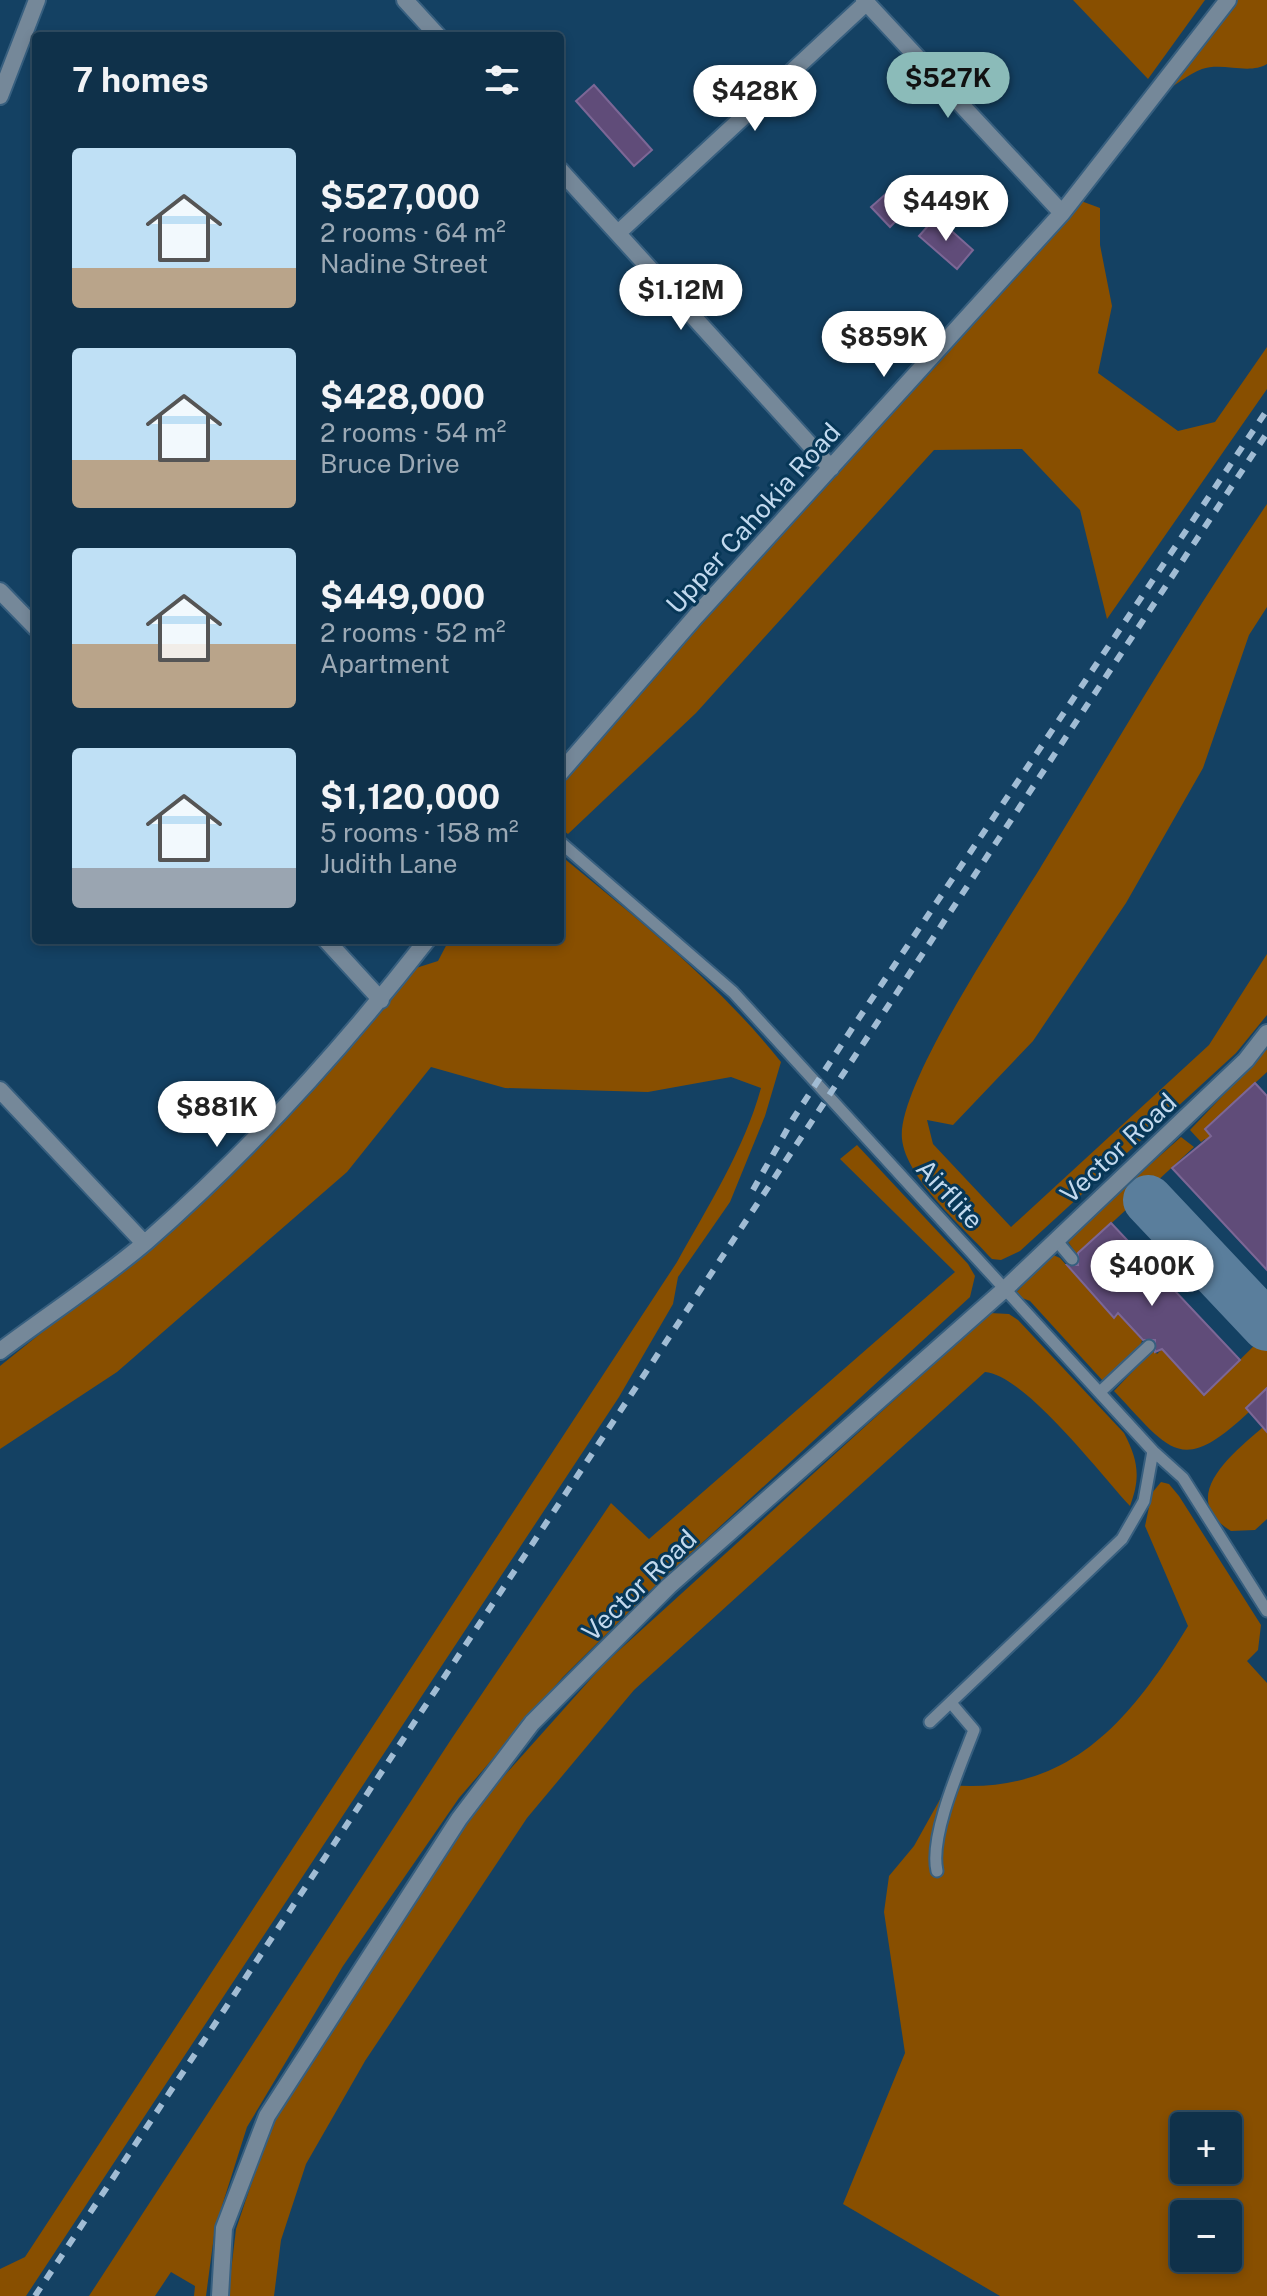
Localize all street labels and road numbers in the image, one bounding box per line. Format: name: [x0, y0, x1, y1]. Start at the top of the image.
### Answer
street label: Upper Cahokia Road: [659, 416, 847, 620]
street label: Vector Road: [1054, 1087, 1182, 1209]
street label: Airflite: [910, 1153, 990, 1235]
street label: Vector Road: [575, 1523, 703, 1647]

